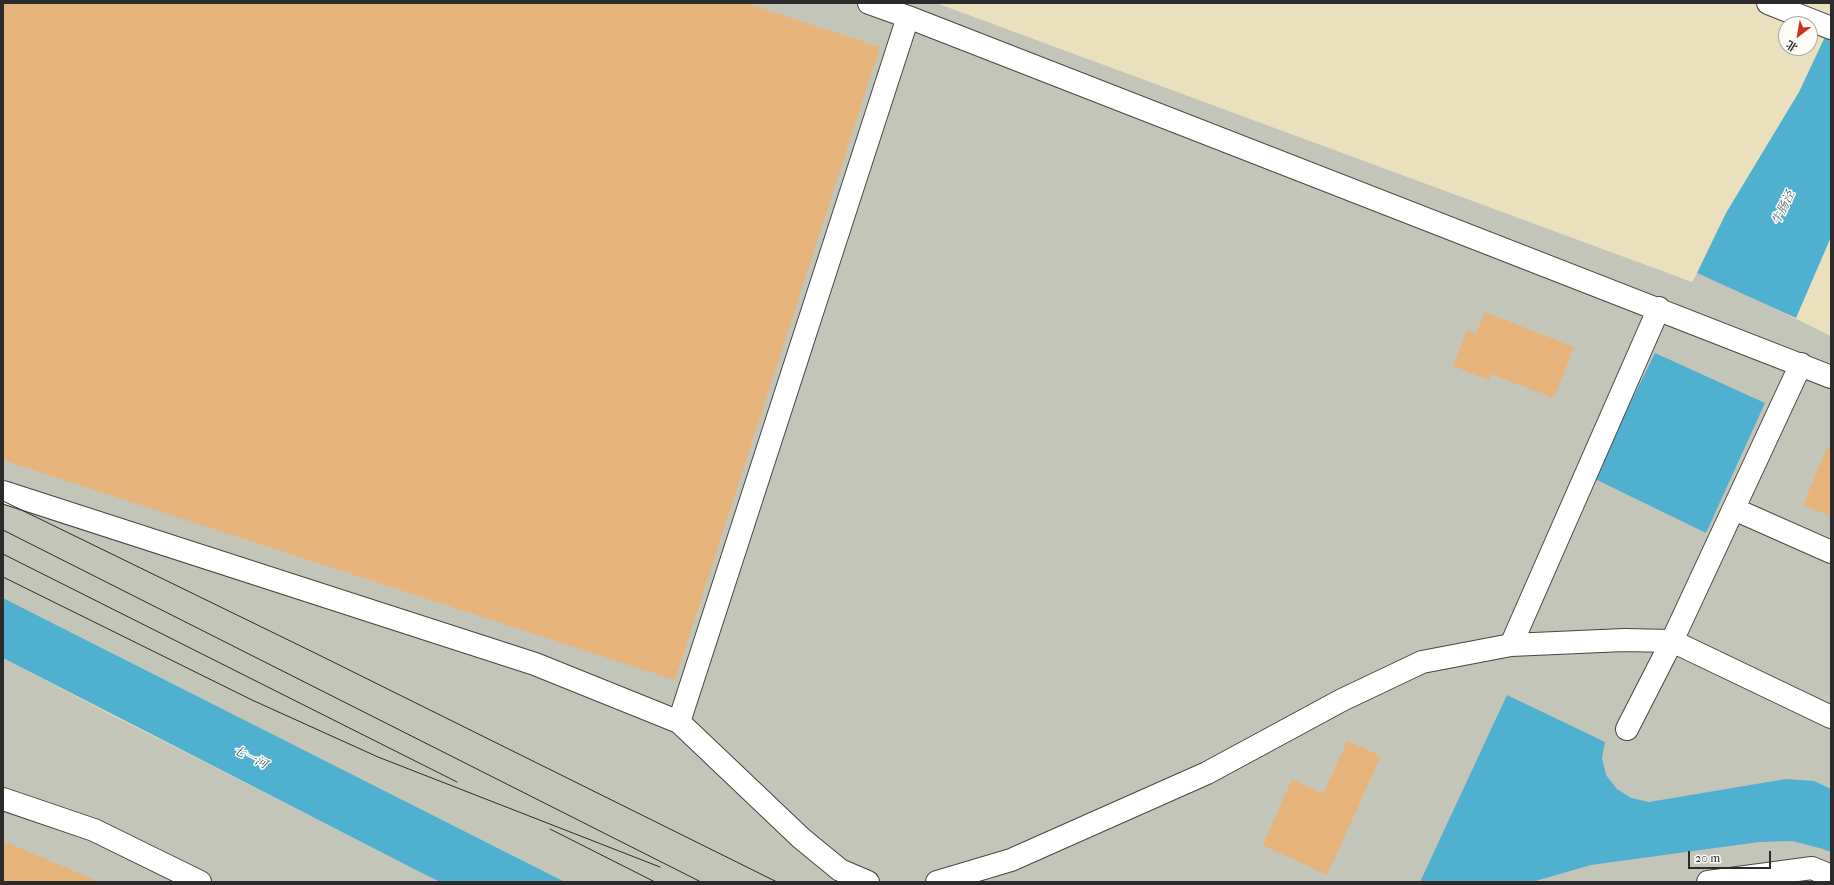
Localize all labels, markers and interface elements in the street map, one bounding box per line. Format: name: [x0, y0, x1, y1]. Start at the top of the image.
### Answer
north arrow: [1778, 16, 1818, 56]
text: 北: [1784, 37, 1800, 54]
water label: 牛肠泾: [1770, 189, 1798, 227]
water label: 七一河: [231, 743, 269, 773]
scale bar: [1690, 843, 1773, 869]
text: 20 m: [1695, 851, 1720, 865]

